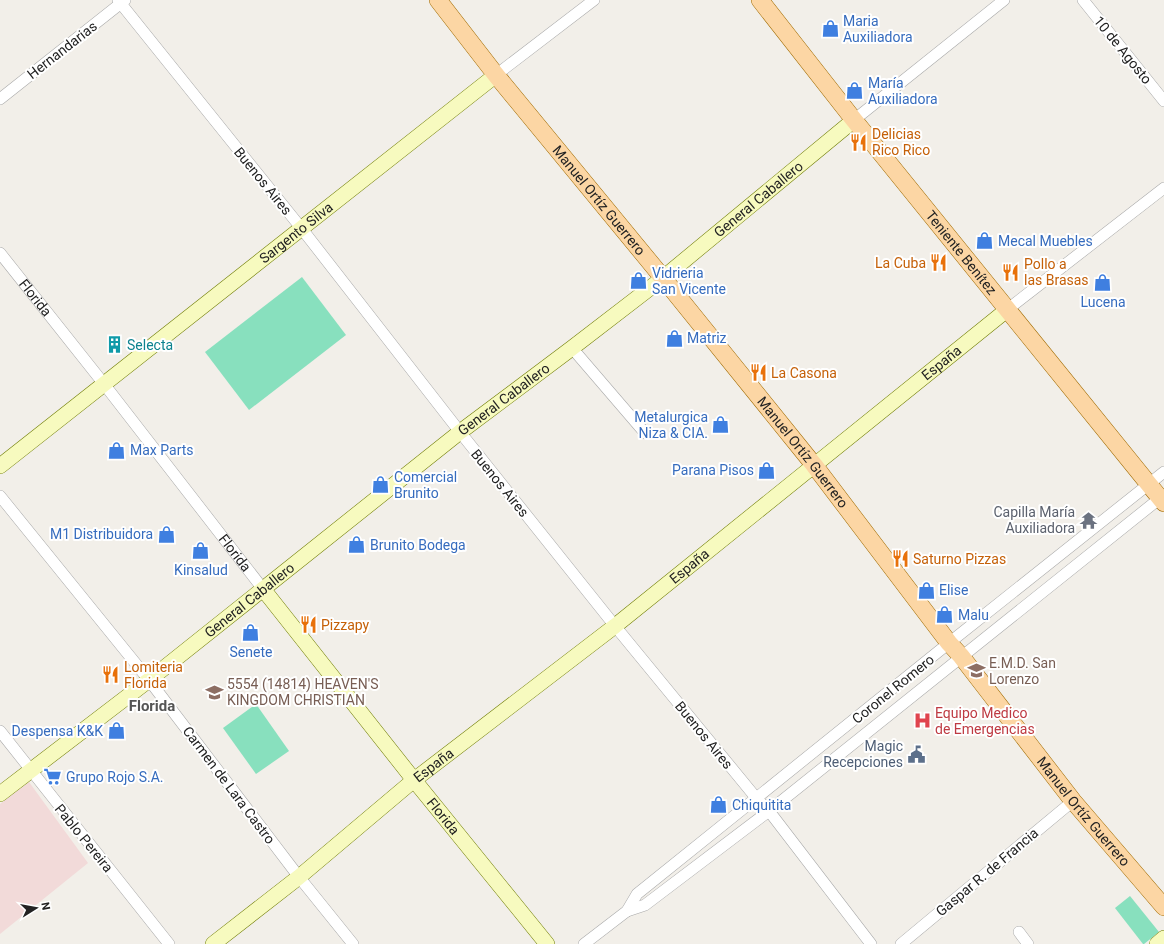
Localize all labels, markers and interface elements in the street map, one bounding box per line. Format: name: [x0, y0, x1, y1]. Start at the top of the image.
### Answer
place label: Maria Auxiliadora: [843, 13, 913, 45]
street label: 10 de Agosto: [1091, 13, 1155, 87]
street label: Hernandarias: [24, 18, 100, 82]
shop icon: Maria Auxiliadora: [820, 19, 840, 39]
place label: María Auxiliadora: [868, 75, 938, 107]
shop icon: María Auxiliadora: [845, 81, 865, 101]
place label: Delicias Rico Rico: [872, 126, 930, 158]
restaurant icon: Delicias Rico Rico: [849, 132, 869, 152]
street label: Manuel Ortíz Guerrero: [549, 142, 649, 258]
street label: Buenos Aires: [231, 144, 295, 218]
street label: General Caballero: [711, 158, 806, 240]
street label: Sargento Silva: [256, 199, 336, 266]
street label: Teniente Benítez: [923, 207, 1000, 298]
shop icon: Mecal Muebles: [975, 231, 995, 251]
place label: Mecal Muebles: [998, 233, 1093, 249]
restaurant icon: La Cuba: [929, 253, 949, 273]
place label: La Cuba: [875, 255, 926, 271]
place label: Pollo a las Brasas: [1024, 256, 1089, 288]
restaurant icon: Pollo a las Brasas: [1001, 262, 1021, 282]
place label: Vidrieria San Vicente: [652, 265, 726, 297]
shop icon: Vidrieria San Vicente: [629, 271, 649, 291]
shop icon: Lucena: [1093, 272, 1113, 292]
street label: Florida: [16, 276, 55, 319]
place label: Lucena: [1080, 294, 1126, 310]
shop icon: Matriz: [664, 328, 684, 348]
place label: Matriz: [687, 330, 727, 346]
building icon: Selecta: [104, 335, 124, 355]
place label: Selecta: [127, 337, 173, 353]
street label: España: [918, 342, 964, 383]
street label: General Caballero: [455, 360, 553, 439]
restaurant icon: La Casona: [748, 363, 768, 383]
place label: La Casona: [771, 365, 837, 381]
street label: Manuel Ortíz Guerrero: [754, 393, 851, 511]
place label: Metalurgica Niza & CIA.: [634, 409, 708, 441]
shop icon: Metalurgica Niza & CIA.: [711, 415, 731, 435]
shop icon: Max Parts: [107, 440, 127, 460]
place label: Max Parts: [130, 442, 194, 458]
street label: Buenos Aires: [468, 446, 532, 520]
shop icon: Parana Pisos: [757, 460, 777, 480]
place label: Parana Pisos: [672, 462, 754, 478]
place label: Comercial Brunito: [394, 469, 457, 501]
shop icon: Comercial Brunito: [371, 475, 391, 495]
place label: Capilla María Auxiliadora: [993, 504, 1075, 536]
temple icon: Capilla María Auxiliadora: [1078, 510, 1098, 530]
shop icon: M1 Distribuidora: [156, 524, 176, 544]
place label: M1 Distribuidora: [50, 526, 153, 542]
street label: Florida: [216, 531, 254, 575]
shop icon: Brunito Bodega: [347, 535, 367, 555]
place label: Brunito Bodega: [370, 537, 466, 553]
shop icon: Kinsalud: [191, 540, 211, 560]
street label: España: [666, 545, 712, 587]
restaurant icon: Saturno Pizzas: [890, 549, 910, 569]
place label: Saturno Pizzas: [913, 551, 1006, 567]
street label: General Caballero: [201, 559, 297, 641]
place label: Kinsalud: [174, 562, 228, 578]
shop icon: Elise: [916, 580, 936, 600]
place label: Elise: [939, 582, 968, 598]
shop icon: Malu: [935, 605, 955, 625]
place label: Malu: [958, 607, 989, 623]
restaurant icon: Pizzapy: [298, 615, 318, 635]
place label: Pizzapy: [321, 617, 370, 633]
shop icon: Senete: [241, 622, 261, 642]
place label: Senete: [230, 644, 272, 660]
street label: Coronel Romero: [849, 651, 937, 727]
place label: E.M.D. San Lorenzo: [989, 655, 1056, 687]
place label: Lomiteria Florida: [124, 659, 183, 691]
school or university icon: E.M.D. San Lorenzo: [966, 661, 986, 681]
restaurant icon: Lomiteria Florida: [101, 665, 121, 685]
place label: 5554 (14814) HEAVEN'S KINGDOM CHRISTIAN: [227, 676, 379, 708]
school or university icon: 5554 (14814) HEAVEN'S KINGDOM CHRISTIAN: [204, 682, 224, 702]
district label: Florida: [129, 697, 175, 715]
street label: Buenos Aires: [672, 698, 736, 772]
place label: Equipo Medico de Emergencias: [935, 705, 1035, 737]
hospital icon: Equipo Medico de Emergencias: [912, 711, 932, 731]
shop icon: Despensa K&K: [106, 721, 126, 741]
place label: Despensa K&K: [12, 723, 103, 739]
street label: Carmen de Lara Castro: [180, 723, 278, 847]
place label: Magic Recepciones: [823, 738, 903, 770]
public building icon: Magic Recepciones: [906, 744, 926, 764]
street label: España: [410, 745, 457, 785]
street label: Manuel Ortíz Guerrero: [1034, 754, 1133, 869]
supermarket icon: Grupo Rojo S.A.: [43, 767, 63, 787]
place label: Grupo Rojo S.A.: [66, 769, 164, 785]
street label: Florida: [424, 794, 463, 838]
shop icon: Chiquitita: [709, 795, 729, 815]
place label: Chiquitita: [732, 797, 792, 813]
street label: Pablo Pereira: [52, 801, 116, 875]
street label: Gaspar R. de Francia: [933, 825, 1041, 919]
north arrow: [16, 888, 56, 928]
text: N: [38, 901, 52, 911]

